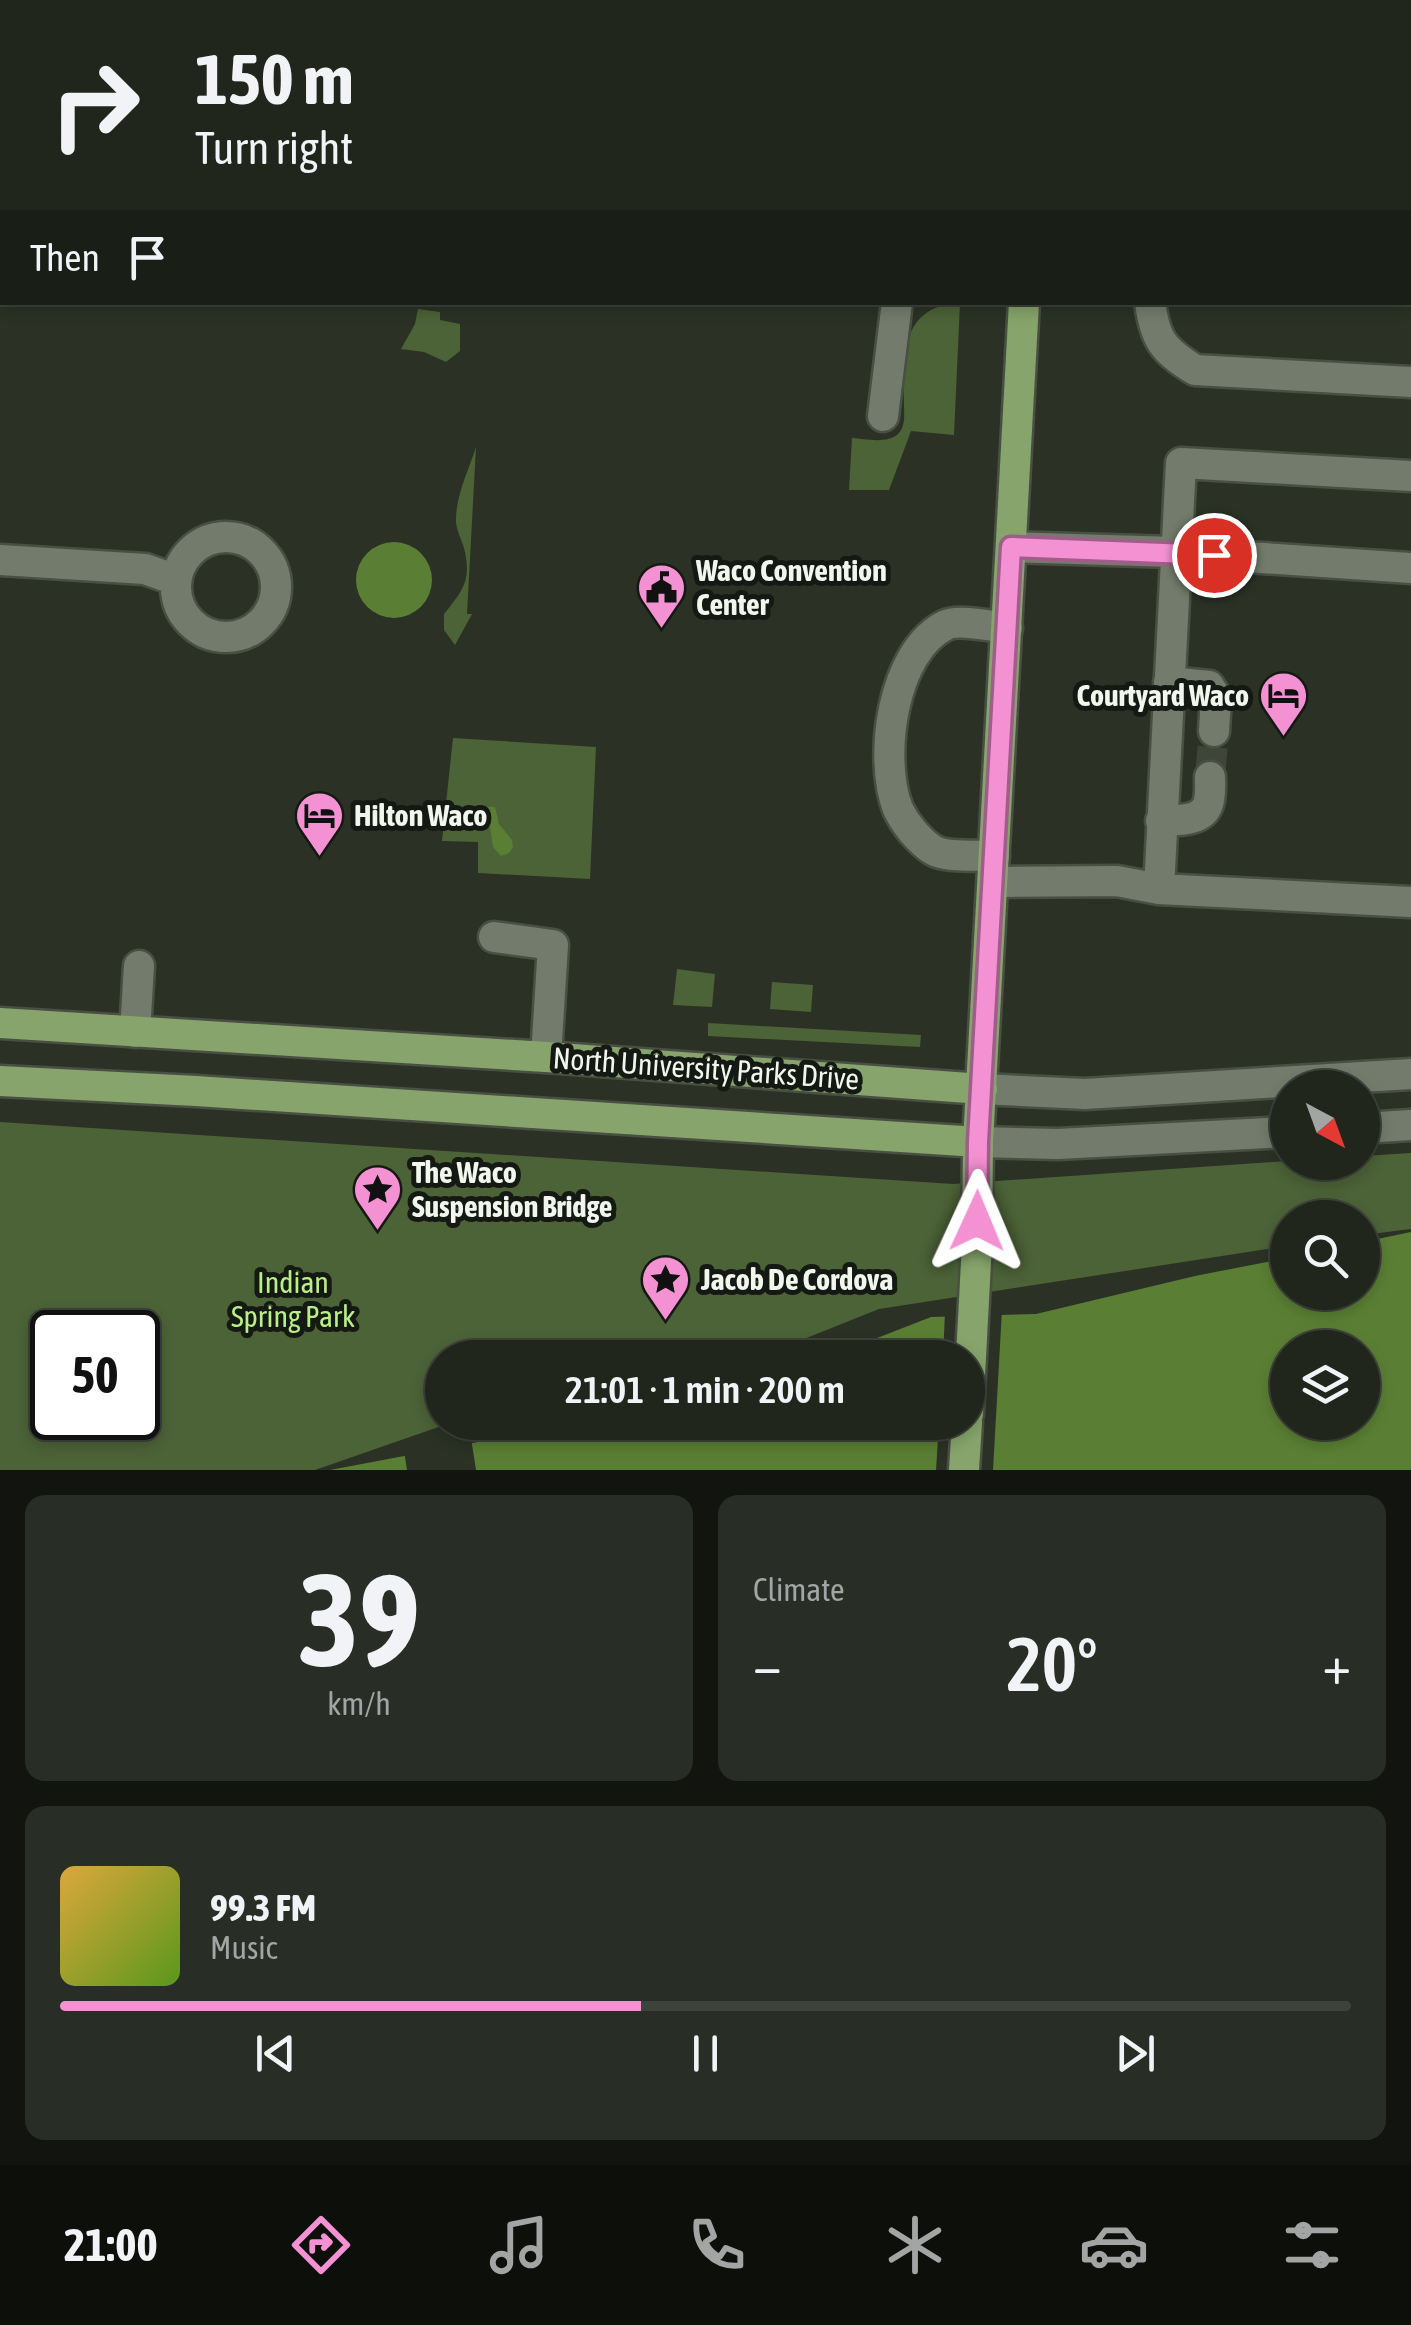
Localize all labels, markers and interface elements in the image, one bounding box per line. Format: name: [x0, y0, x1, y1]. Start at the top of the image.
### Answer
text: 150 m: [195, 39, 354, 119]
icon: right: [30, 40, 160, 170]
text: Turn right: [195, 122, 353, 174]
icon: arrive: [120, 230, 175, 285]
text: Then: [30, 236, 100, 279]
pin: [1172, 513, 1257, 598]
icon: arrive: [1187, 528, 1242, 583]
place label: Waco Convention Center: [695, 553, 887, 621]
public building icon: Waco Convention Center: [635, 562, 687, 630]
hotel icon: Courtyard Waco: [1258, 670, 1310, 738]
place label: Courtyard Waco: [1077, 678, 1249, 712]
hotel icon: Hilton Waco: [293, 790, 345, 858]
place label: Hilton Waco: [354, 798, 487, 832]
street label: North University Parks Drive: [552, 1040, 860, 1096]
north arrow: [1270, 1070, 1380, 1180]
map controls: [1270, 1070, 1380, 1440]
place label: The Waco Suspension Bridge: [412, 1155, 612, 1223]
place icon: The Waco Suspension Bridge: [351, 1164, 403, 1232]
position arrow: [925, 1169, 1029, 1273]
button: search: [1270, 1200, 1380, 1310]
place icon: Jacob De Cordova: [640, 1254, 692, 1322]
place label: Jacob De Cordova: [700, 1262, 893, 1296]
park label: Indian Spring Park: [231, 1265, 355, 1333]
speed limit sign: 50: [30, 1310, 160, 1440]
button: layers: [1270, 1330, 1380, 1440]
text: 21:01 · 1 min · 200 m: [565, 1368, 845, 1411]
text: 39: [298, 1545, 420, 1694]
text: Climate: [753, 1571, 845, 1608]
text: 20°: [1006, 1621, 1098, 1707]
text: −: [753, 1633, 782, 1696]
text: +: [1322, 1633, 1351, 1696]
text: km/h: [327, 1685, 391, 1722]
text: 99.3 FM: [210, 1886, 316, 1929]
text: Music: [210, 1929, 277, 1966]
icon: previous: [248, 2026, 303, 2081]
icon: pause: [678, 2026, 733, 2081]
icon: next: [1108, 2026, 1163, 2081]
icon: directions: [286, 2210, 356, 2280]
icon: music: [484, 2210, 554, 2280]
icon: phone: [682, 2210, 752, 2280]
icon: climate: [880, 2210, 950, 2280]
icon: car: [1079, 2210, 1149, 2280]
icon: filters: [1277, 2210, 1347, 2280]
text: 21:00: [64, 2219, 158, 2271]

